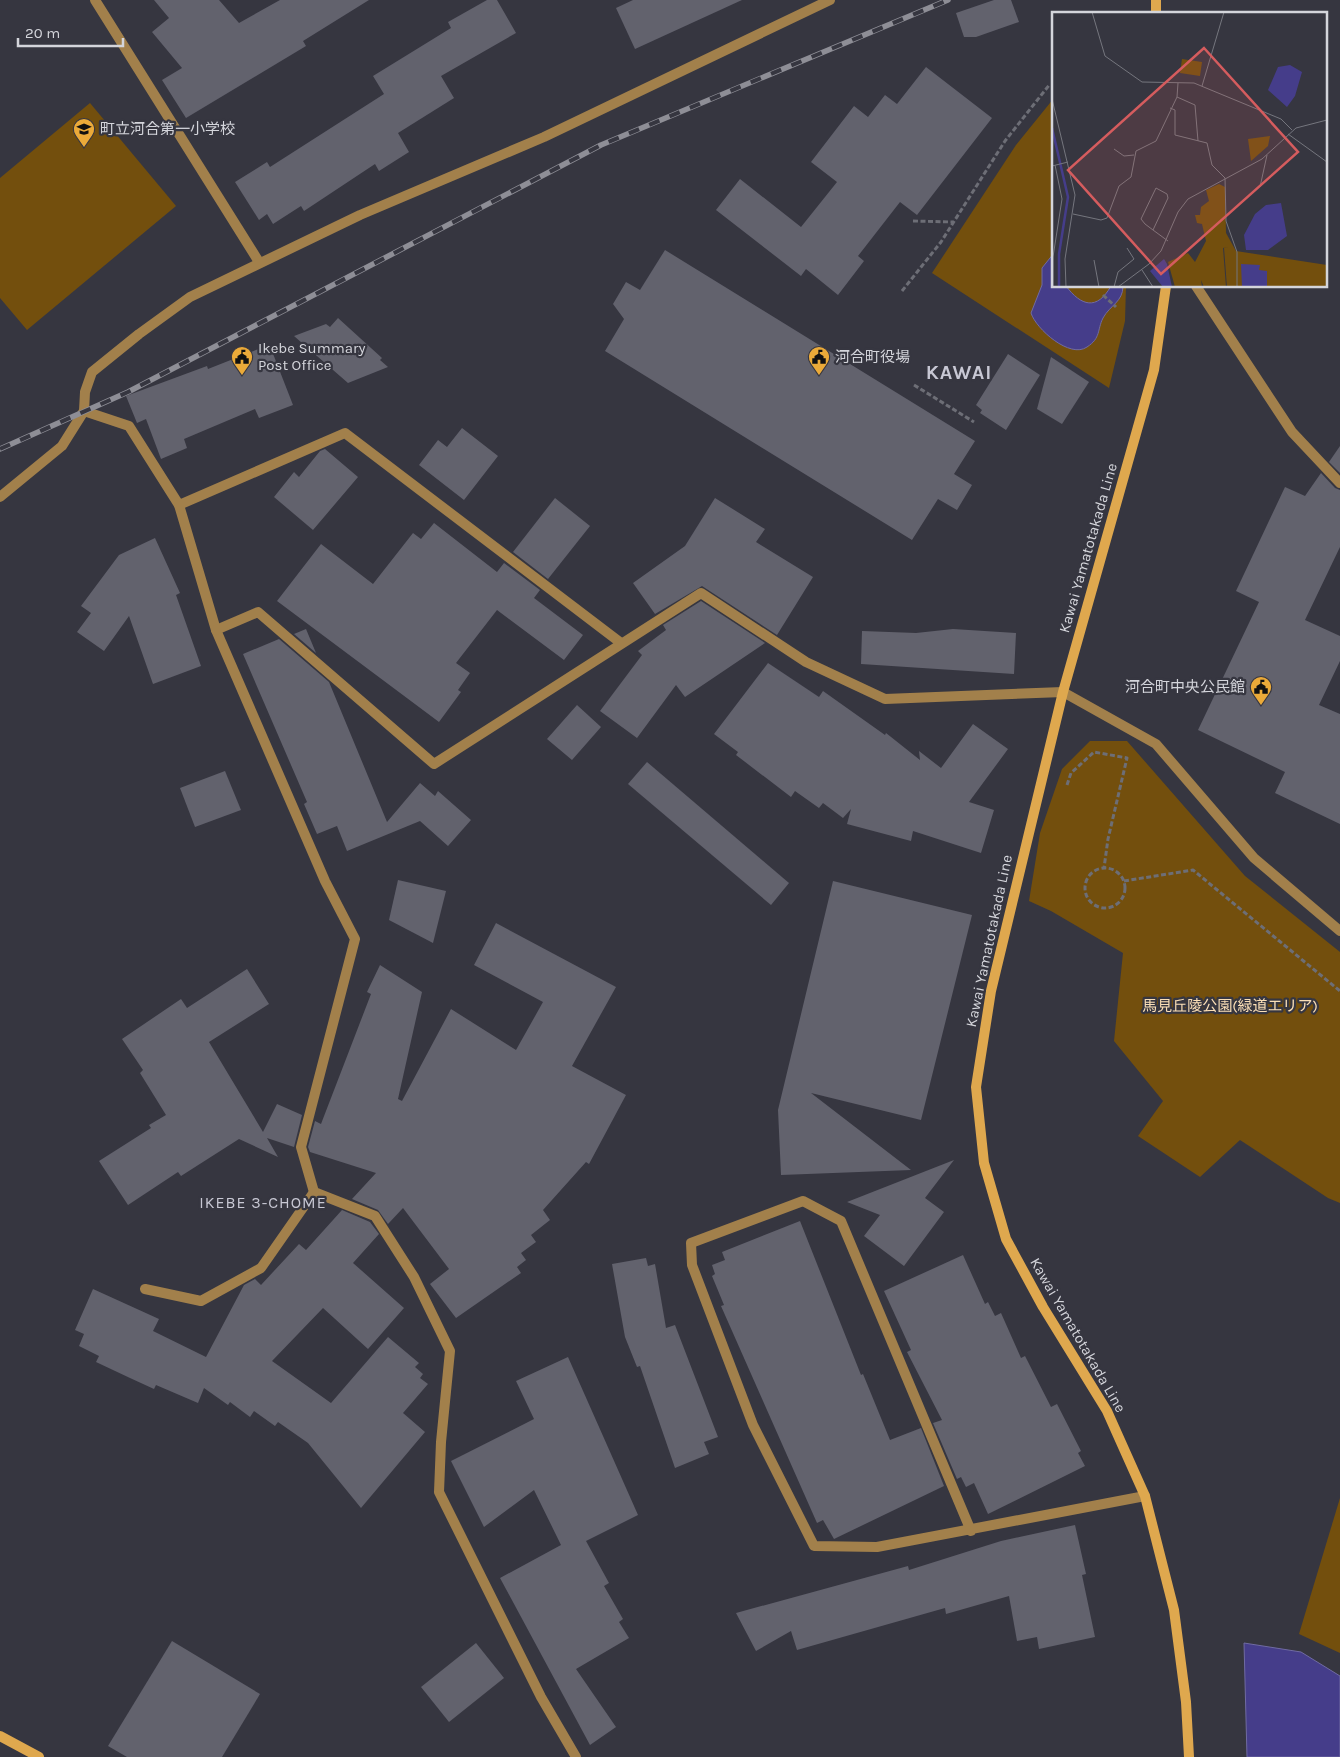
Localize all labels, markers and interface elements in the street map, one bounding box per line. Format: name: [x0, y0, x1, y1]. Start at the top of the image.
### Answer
inset map: [1052, 12, 1328, 288]
scale bar: [18, 15, 122, 47]
text: 20 m: [25, 24, 60, 42]
school or university icon: 町立河合第一小学校: [72, 117, 96, 148]
place label: 町立河合第一小学校: [100, 120, 235, 138]
place label: Ikebe Summary Post Office: [258, 339, 365, 374]
public building icon: Ikebe Summary Post Office: [230, 345, 254, 376]
public building icon: 河合町役場: [807, 345, 831, 376]
place label: 河合町役場: [835, 348, 910, 366]
district label: KAWAI: [926, 361, 992, 384]
street label: Kawai Yamatotakada Line: [1055, 461, 1121, 635]
public building icon: 河合町中央公民館: [1249, 675, 1273, 706]
place label: 河合町中央公民館: [1125, 678, 1245, 696]
street label: Kawai Yamatotakada Line: [962, 853, 1016, 1029]
park label: 馬見丘陵公園(緑道エリア): [1142, 997, 1318, 1015]
district label: IKEBE 3-CHOME: [199, 1193, 327, 1212]
street label: Kawai Yamatotakada Line: [1026, 1254, 1130, 1416]

